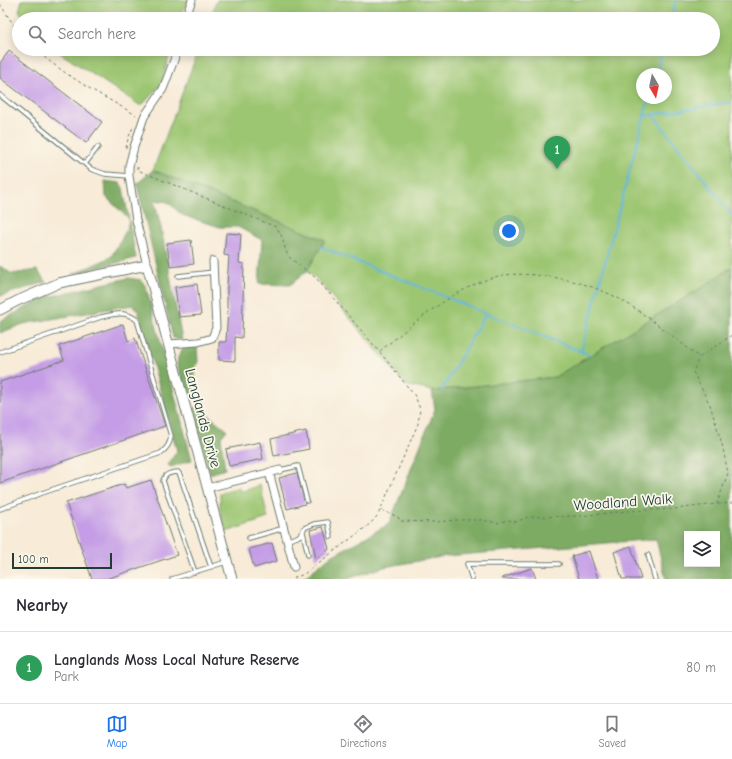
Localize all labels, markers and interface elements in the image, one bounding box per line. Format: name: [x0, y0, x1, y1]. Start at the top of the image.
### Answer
search box: [12, 12, 720, 56]
icon: search: [26, 23, 48, 45]
text: Search here: [58, 25, 136, 43]
north arrow: [636, 68, 672, 104]
pin: 1: [544, 136, 570, 169]
your location: [499, 221, 519, 241]
street label: Langlands Drive: [181, 366, 225, 470]
street label: Woodland Walk: [573, 490, 674, 514]
map controls: [684, 531, 720, 567]
button: layers: [684, 531, 720, 567]
scale bar: [12, 551, 112, 570]
text: 100 m: [18, 553, 49, 566]
text: Nearby: [16, 596, 67, 615]
text: Langlands Moss Local Nature Reserve: [54, 651, 299, 669]
text: 1: [26, 660, 32, 675]
text: 80 m: [686, 660, 716, 675]
text: Park: [54, 669, 79, 684]
tab: Map: [106, 713, 128, 750]
tab: Directions: [340, 713, 387, 750]
tab: Saved: [599, 713, 626, 750]

